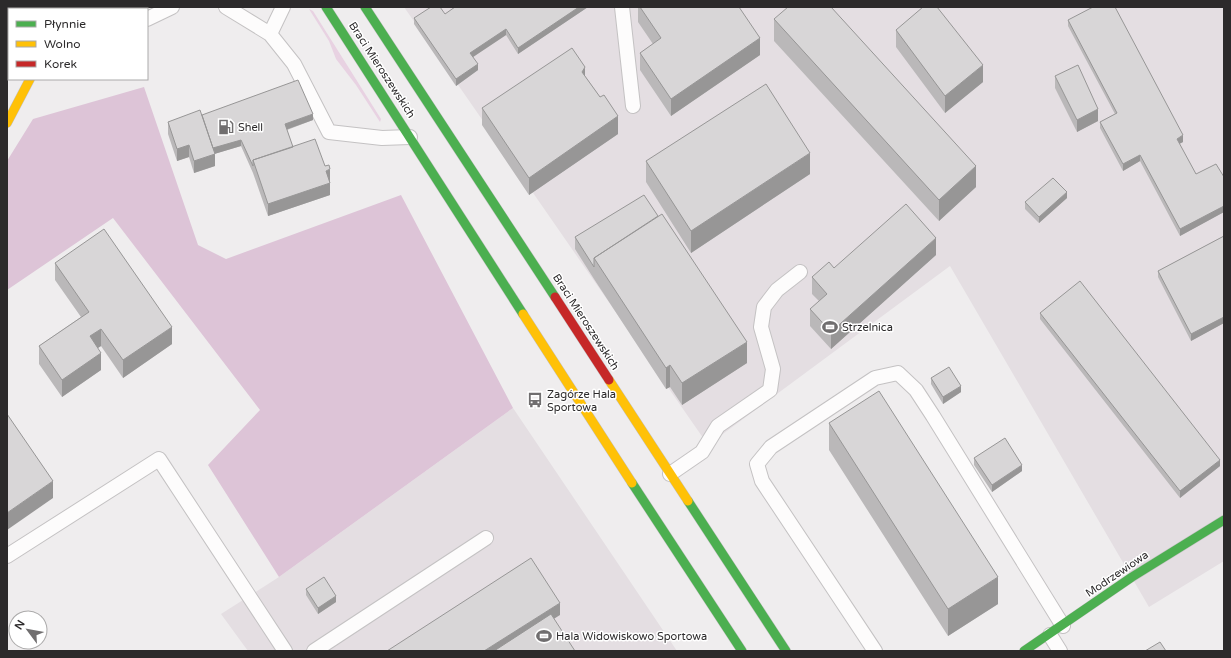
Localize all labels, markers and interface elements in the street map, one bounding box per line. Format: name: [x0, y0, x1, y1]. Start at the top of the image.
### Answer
legend: [8, 8, 148, 80]
text: Płynnie: [44, 17, 86, 31]
street label: Braci Mieroszewskich: [346, 20, 418, 120]
text: Wolno: [44, 37, 80, 51]
text: Korek: [44, 57, 78, 71]
fuel station icon: Shell: [217, 118, 235, 136]
place label: Shell: [238, 121, 263, 134]
street label: Braci Mieroszewskich: [550, 272, 622, 372]
sports icon: Strzelnica: [821, 318, 839, 336]
place label: Strzelnica: [842, 321, 893, 334]
place label: Zagórze Hala Sportowa: [547, 388, 616, 414]
bus stop icon: Zagórze Hala Sportowa: [526, 391, 544, 409]
street label: Modrzewiowa: [1083, 548, 1151, 600]
north arrow: [8, 610, 48, 650]
text: N: [12, 618, 28, 632]
sports icon: Hala Widowiskowo Sportowa: [535, 627, 553, 645]
place label: Hala Widowiskowo Sportowa: [556, 630, 707, 643]

